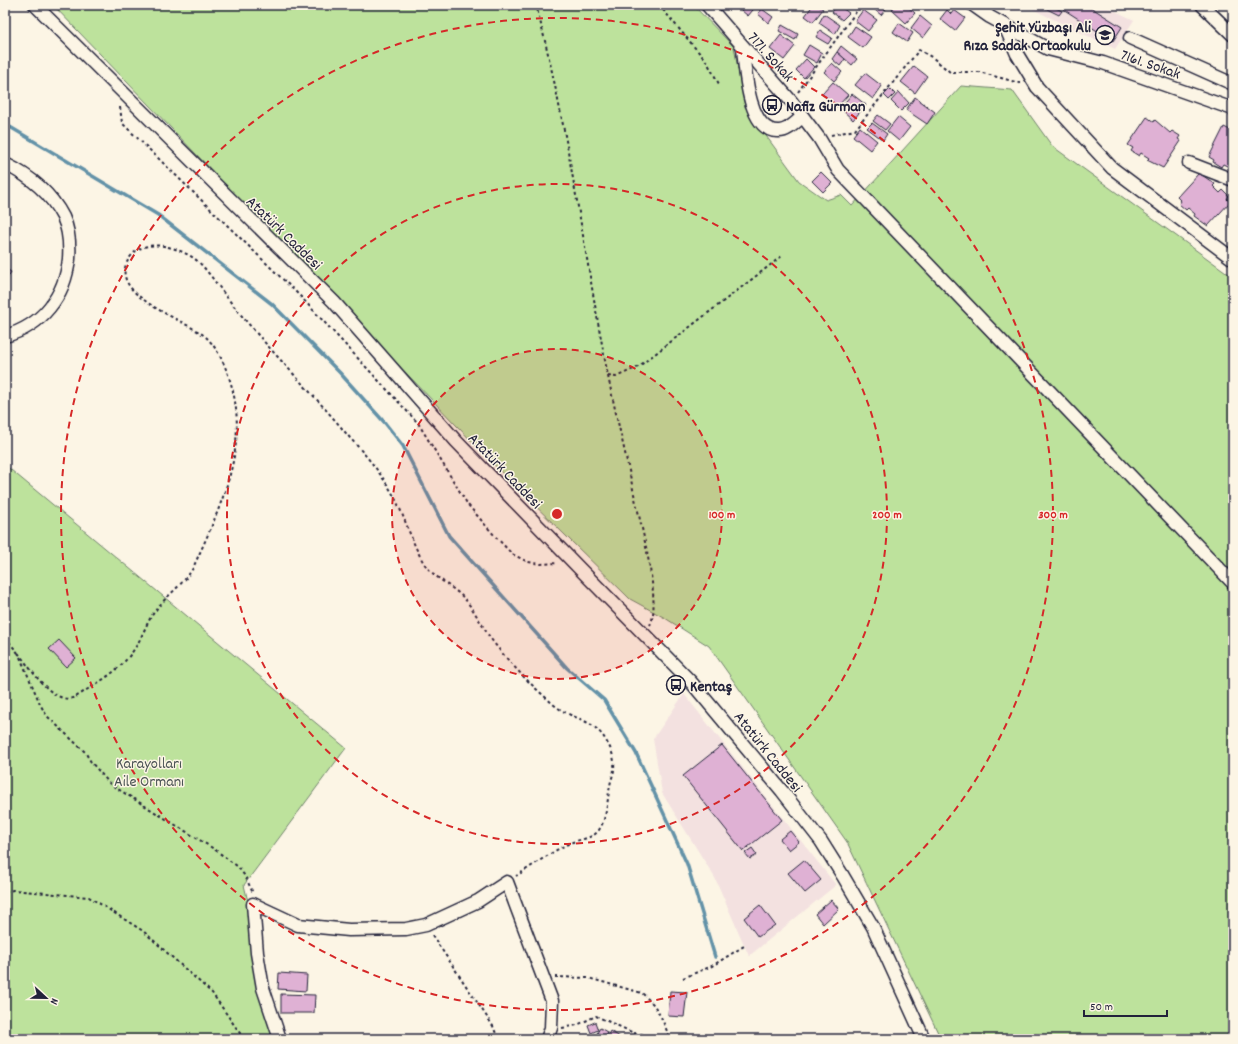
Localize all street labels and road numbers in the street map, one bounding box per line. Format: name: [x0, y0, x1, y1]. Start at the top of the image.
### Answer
street label: 7171. Sokak: [741, 28, 799, 88]
street label: 7161. Sokak: [1117, 44, 1183, 86]
street label: Atatürk Caddesi: [240, 191, 327, 276]
street label: Atatürk Caddesi: [462, 428, 547, 515]
street label: Atatürk Caddesi: [727, 707, 807, 798]

